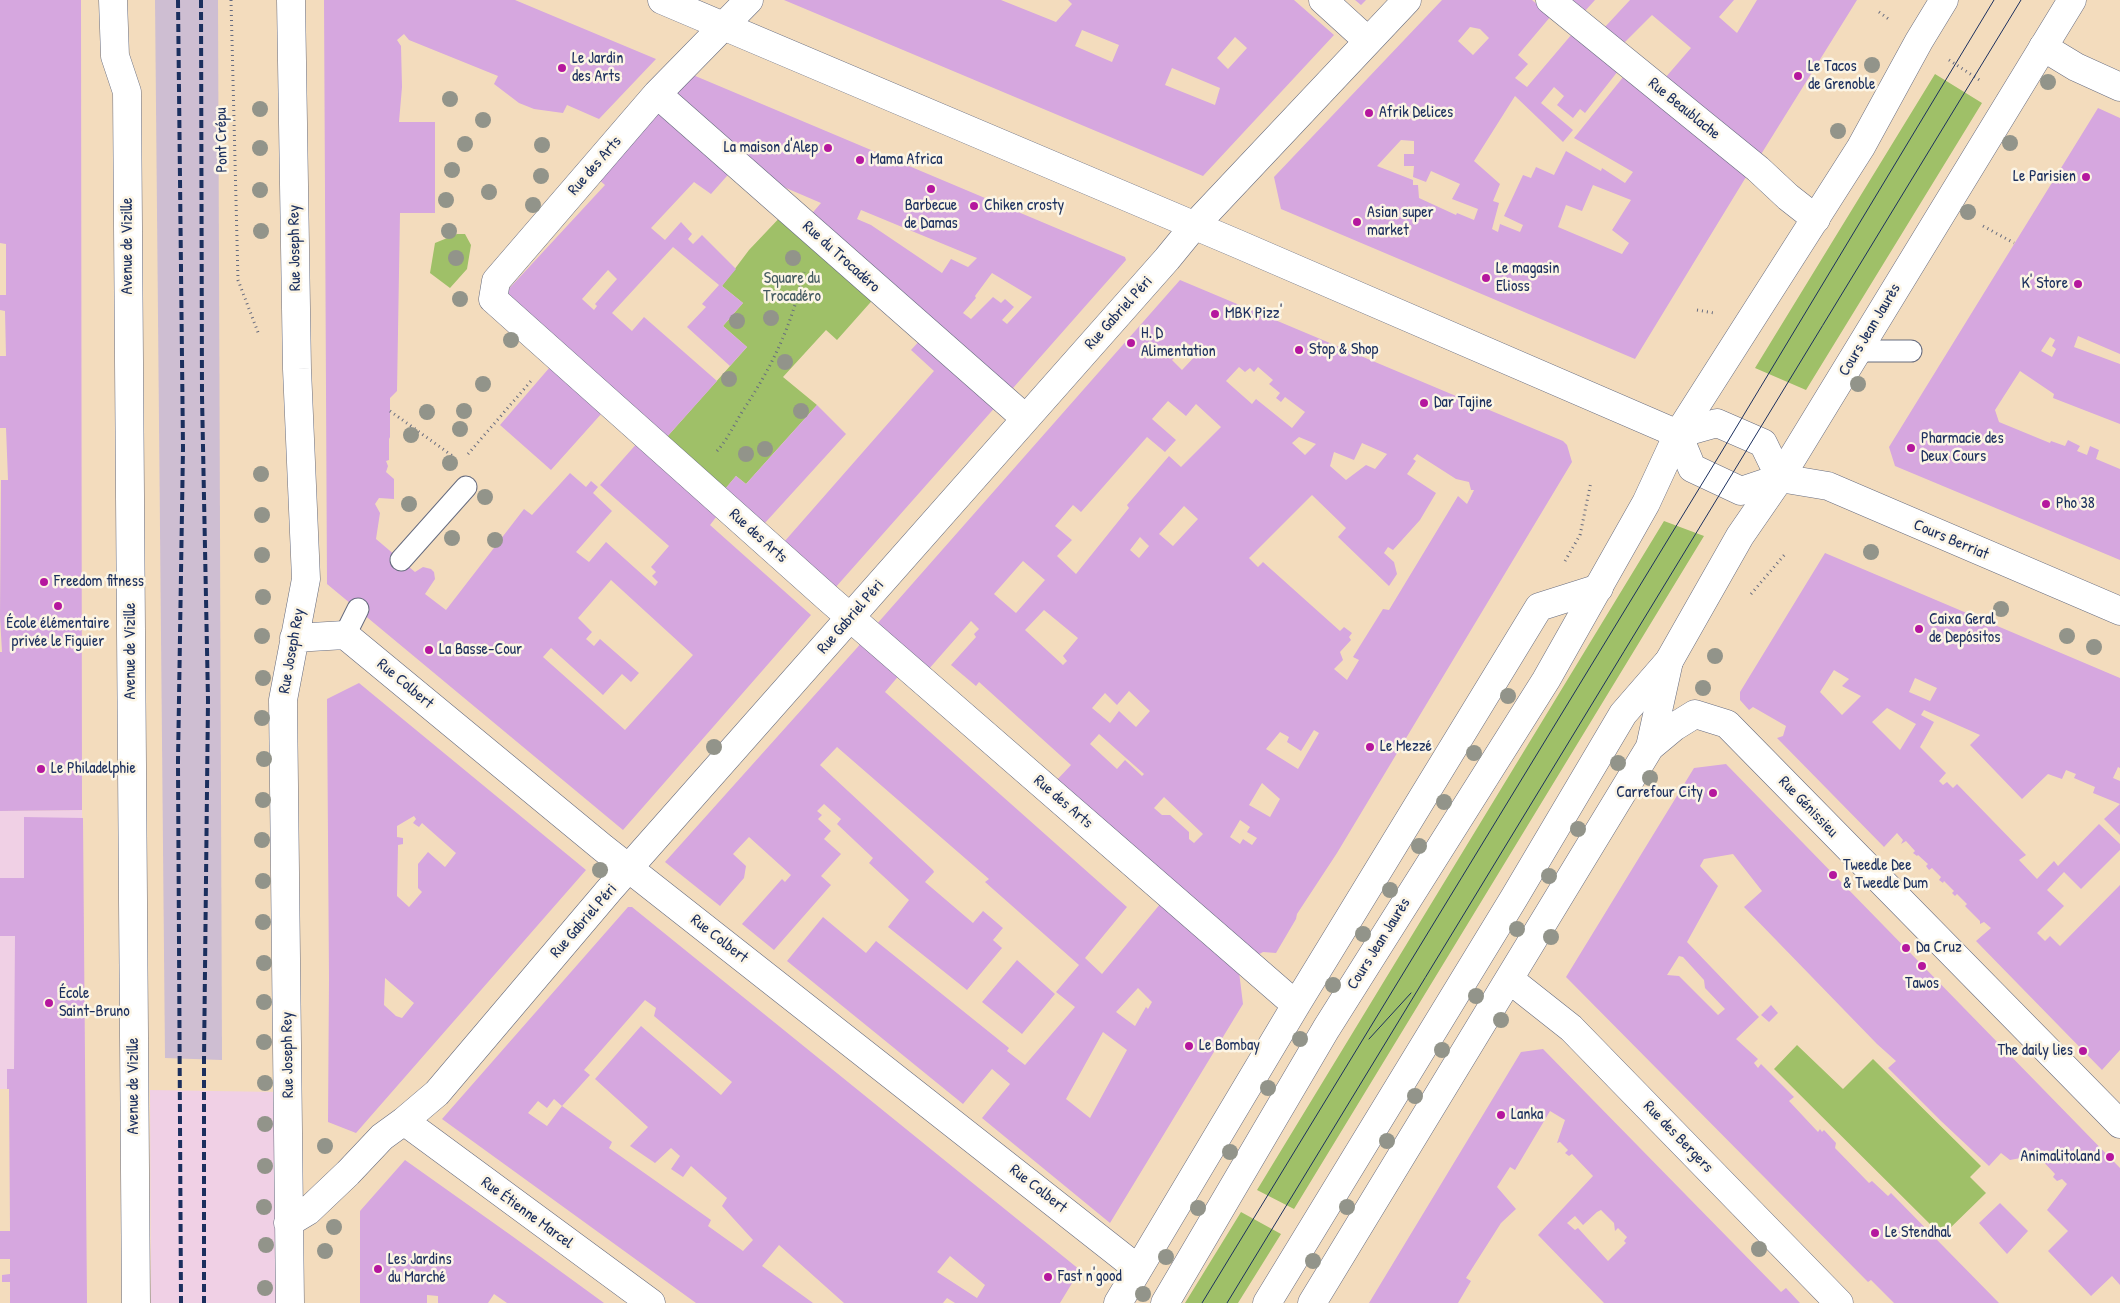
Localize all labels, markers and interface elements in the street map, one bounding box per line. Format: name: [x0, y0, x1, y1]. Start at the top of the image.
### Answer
place label: Le Jardin des Arts: [572, 49, 623, 87]
place label: Le Tacos de Grenoble: [1808, 57, 1875, 95]
marker: Le Jardin des Arts: [556, 62, 568, 74]
marker: Le Tacos de Grenoble: [1792, 70, 1804, 82]
street label: Rue Beaublache: [1644, 74, 1724, 144]
place label: Afrik Delices: [1379, 103, 1453, 123]
street label: Pont Crépu: [212, 107, 232, 173]
marker: Afrik Delices: [1363, 107, 1375, 119]
street label: Rue des Arts: [564, 133, 626, 199]
place label: La maison d'Alep: [724, 138, 818, 158]
marker: La maison d'Alep: [822, 142, 834, 154]
place label: Mama Africa: [870, 150, 942, 170]
marker: Mama Africa: [854, 154, 866, 166]
place label: Le Parisien: [2013, 167, 2076, 187]
marker: Le Parisien: [2080, 171, 2092, 183]
marker: Barbecue de Damas: [925, 183, 937, 195]
place label: Barbecue de Damas: [904, 196, 958, 234]
place label: Chiken crosty: [984, 196, 1064, 216]
street label: Avenue de Vizille: [118, 198, 138, 294]
marker: Chiken crosty: [968, 200, 980, 212]
place label: Asian super market: [1367, 203, 1434, 241]
street label: Rue Joseph Rey: [285, 205, 305, 291]
marker: Asian super market: [1351, 216, 1363, 228]
street label: Rue du Trocadéro: [798, 217, 884, 297]
place label: Le magasin Elioss: [1496, 259, 1560, 297]
park label: Square du Trocadéro: [763, 269, 821, 307]
street label: Rue Gabriel Péri: [1081, 272, 1157, 354]
marker: Le magasin Elioss: [1480, 272, 1492, 284]
place label: K' Store: [2022, 274, 2068, 294]
marker: K' Store: [2072, 278, 2084, 290]
street label: Cours Jean Jaurès: [1835, 280, 1905, 380]
place label: MBK Pizz': [1225, 304, 1282, 324]
marker: MBK Pizz': [1209, 308, 1221, 320]
place label: H. D Alimentation: [1141, 324, 1216, 362]
marker: H. D Alimentation: [1125, 337, 1137, 349]
place label: Stop & Shop: [1309, 340, 1378, 360]
marker: Stop & Shop: [1293, 344, 1305, 356]
place label: Dar Tajine: [1434, 393, 1492, 413]
marker: Dar Tajine: [1418, 397, 1430, 409]
place label: Pharmacie des Deux Cours: [1921, 429, 2004, 467]
marker: Pharmacie des Deux Cours: [1905, 442, 1917, 454]
place label: Pho 38: [2056, 494, 2095, 514]
marker: Pho 38: [2040, 498, 2052, 510]
street label: Rue des Arts: [725, 505, 791, 567]
street label: Cours Berriat: [1911, 516, 1991, 564]
place label: Freedom fitness: [54, 572, 144, 592]
marker: Freedom fitness: [38, 576, 50, 588]
street label: Rue Gabriel Péri: [814, 576, 888, 658]
marker: École élémentaire privée le Figuier: [52, 600, 64, 612]
street label: Avenue de Vizille: [121, 603, 141, 699]
street label: Rue Joseph Rey: [275, 607, 309, 695]
place label: Caixa Geral de Depósitos: [1929, 610, 2000, 648]
place label: École élémentaire privée le Figuier: [6, 614, 110, 652]
marker: Caixa Geral de Depósitos: [1913, 623, 1925, 635]
place label: La Basse-Cour: [439, 640, 522, 660]
marker: La Basse-Cour: [423, 644, 435, 656]
street label: Rue Colbert: [373, 655, 437, 713]
place label: Le Mezzé: [1380, 737, 1432, 757]
marker: Le Mezzé: [1364, 741, 1376, 753]
place label: Le Philadelphie: [51, 759, 136, 779]
marker: Le Philadelphie: [35, 763, 47, 775]
street label: Rue des Arts: [1030, 771, 1096, 833]
street label: Rue Génissieu: [1774, 773, 1842, 841]
place label: Carrefour City: [1616, 783, 1703, 803]
marker: Carrefour City: [1707, 787, 1719, 799]
place label: Tweedle Dee & Tweedle Dum: [1843, 856, 1928, 894]
marker: Tweedle Dee & Tweedle Dum: [1827, 869, 1839, 881]
street label: Rue Gabriel Péri: [547, 880, 621, 962]
street label: Cours Jean Jaurès: [1343, 895, 1415, 993]
street label: Rue Colbert: [686, 911, 752, 967]
place label: Da Cruz: [1916, 938, 1962, 958]
marker: Da Cruz: [1900, 942, 1912, 954]
marker: Tawos: [1916, 960, 1928, 972]
place label: Tawos: [1905, 974, 1939, 994]
place label: École Saint-Bruno: [59, 984, 130, 1022]
marker: École Saint-Bruno: [43, 997, 55, 1009]
street label: Rue Joseph Rey: [278, 1012, 298, 1098]
place label: Le Bombay: [1199, 1036, 1260, 1056]
street label: Avenue de Vizille: [124, 1038, 144, 1134]
marker: Le Bombay: [1183, 1040, 1195, 1052]
place label: The daily lies: [1998, 1041, 2073, 1061]
marker: The daily lies: [2077, 1045, 2089, 1057]
street label: Rue des Bergers: [1639, 1097, 1717, 1177]
place label: Lanka: [1511, 1105, 1543, 1125]
marker: Lanka: [1495, 1109, 1507, 1121]
place label: Animalitoland: [2020, 1147, 2100, 1167]
marker: Animalitoland: [2104, 1151, 2116, 1163]
street label: Rue Colbert: [1005, 1161, 1071, 1217]
street label: Rue Étienne Marcel: [477, 1173, 577, 1253]
place label: Le Stendhal: [1885, 1223, 1951, 1243]
marker: Le Stendhal: [1869, 1227, 1881, 1239]
place label: Les Jardins du Marché: [388, 1250, 452, 1288]
marker: Les Jardins du Marché: [372, 1263, 384, 1275]
place label: Fast n'good: [1058, 1267, 1122, 1287]
marker: Fast n'good: [1042, 1271, 1054, 1283]

